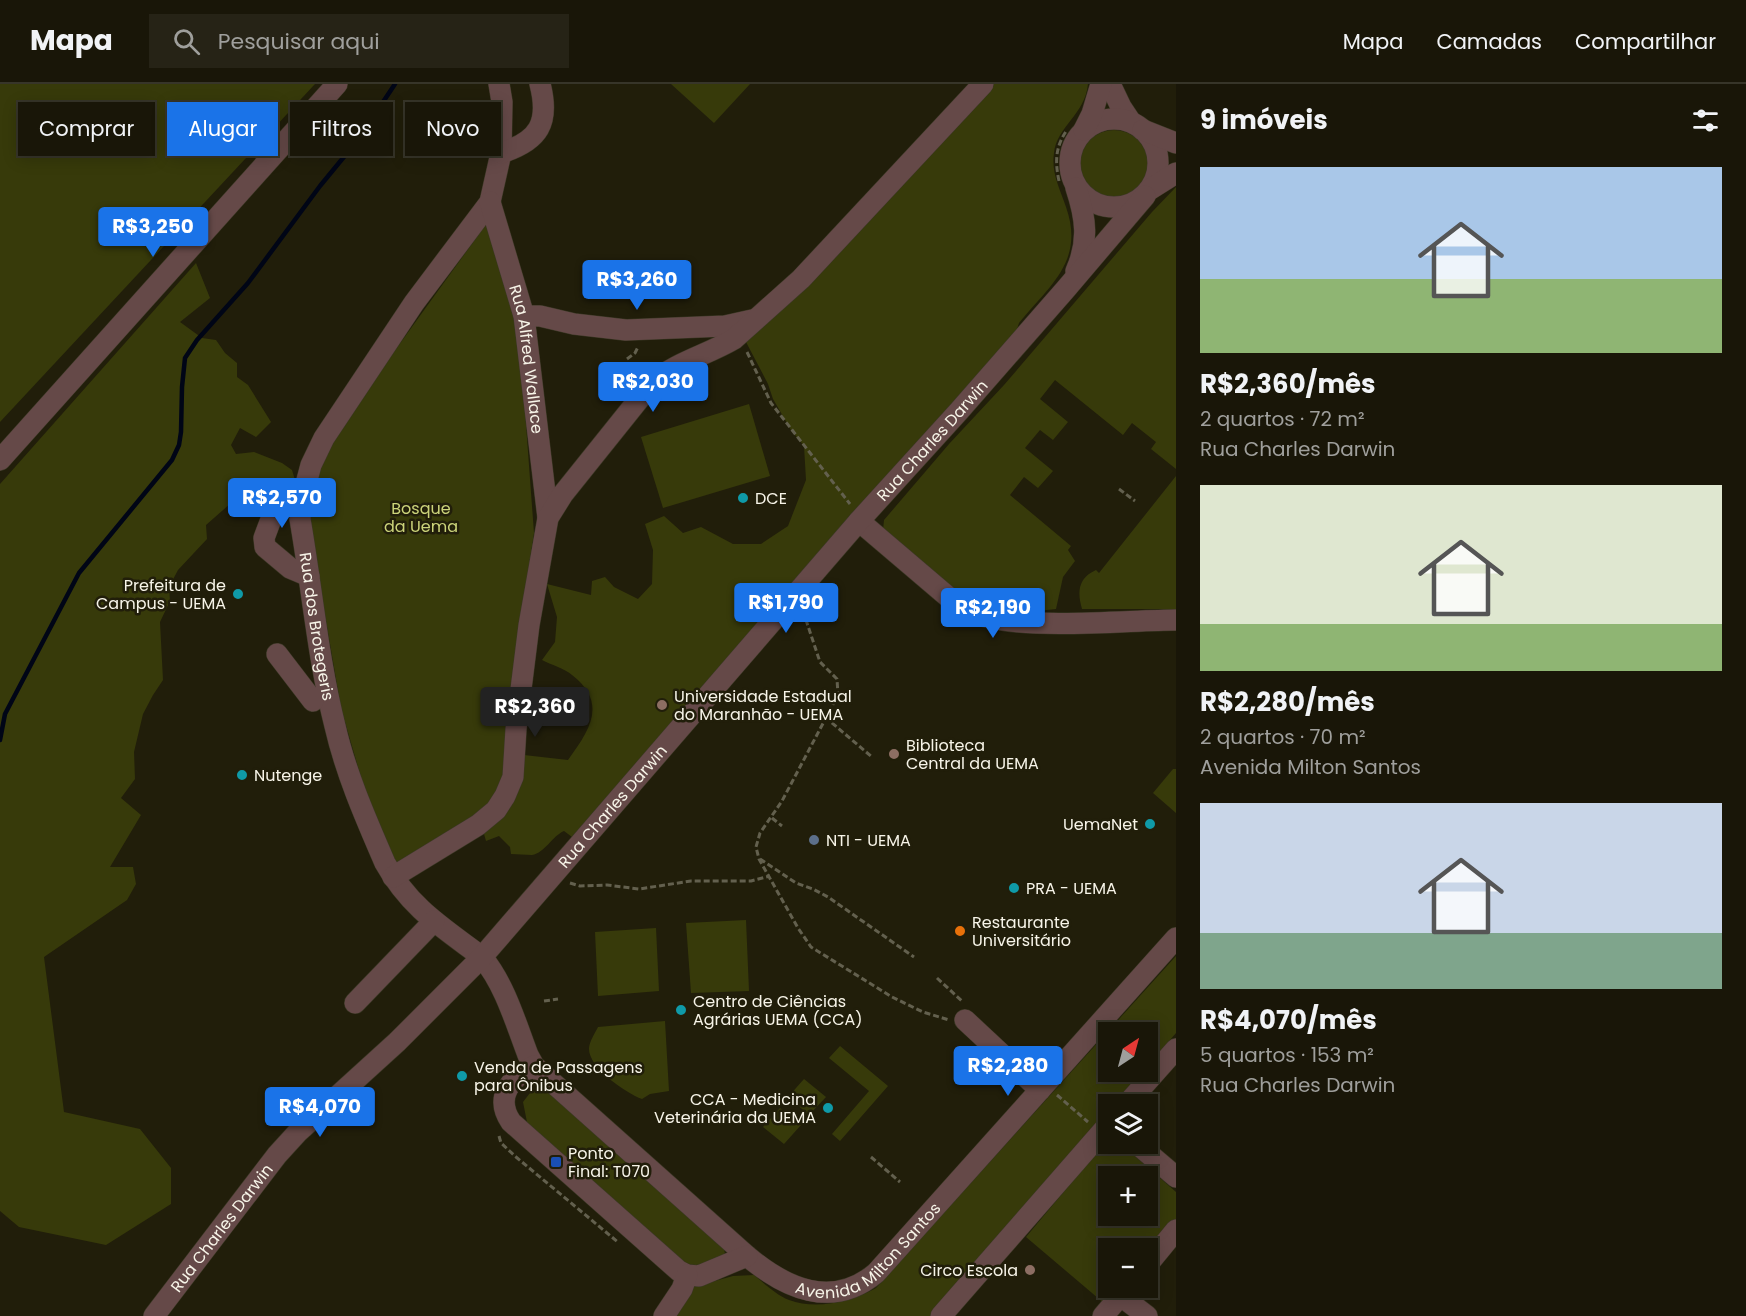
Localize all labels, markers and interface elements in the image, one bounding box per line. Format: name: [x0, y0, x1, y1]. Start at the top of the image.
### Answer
search box: [149, 14, 569, 68]
text: Mapa: [30, 21, 113, 60]
icon: search: [170, 25, 203, 58]
text: Pesquisar aqui: [218, 26, 380, 57]
text: Mapa: [1343, 27, 1403, 56]
text: Camadas: [1436, 27, 1542, 56]
text: Compartilhar: [1575, 27, 1716, 56]
chip: Comprar: [18, 102, 155, 156]
chip: Alugar: [167, 102, 278, 156]
chip: Filtros: [290, 102, 393, 156]
chip: Novo: [405, 102, 501, 156]
text: 9 imóveis: [1200, 102, 1328, 138]
icon: filters: [1689, 104, 1722, 137]
icon: home: [1407, 206, 1515, 314]
pin: R$3,250: [98, 207, 208, 258]
text: R$3,250: [112, 212, 194, 240]
pin: R$3,260: [582, 260, 692, 311]
text: R$3,260: [596, 265, 678, 293]
street label: Rua Alfred Wallace: [503, 282, 549, 435]
pin: R$2,030: [598, 362, 708, 413]
text: R$2,360/mês: [1200, 366, 1375, 402]
text: R$2,030: [612, 367, 694, 395]
street label: Rua Charles Darwin: [871, 375, 993, 506]
text: 2 quartos · 72 m²: [1200, 405, 1365, 433]
text: Rua Charles Darwin: [1200, 435, 1395, 463]
pin: R$2,570: [227, 478, 337, 529]
text: R$2,570: [242, 483, 322, 511]
place label: DCE: [755, 487, 787, 510]
marker: DCE: [736, 491, 750, 505]
park label: Bosque da Uema: [384, 497, 458, 538]
icon: home: [1407, 524, 1515, 632]
street label: Rua dos Brotegeris: [294, 551, 340, 703]
place label: Prefeitura de Campus - UEMA: [96, 574, 226, 615]
pin: R$1,790: [731, 583, 841, 634]
marker: Prefeitura de Campus - UEMA: [231, 587, 245, 601]
text: R$1,790: [748, 588, 824, 616]
pin: R$2,190: [938, 588, 1048, 639]
text: R$2,190: [955, 593, 1031, 621]
text: R$2,280/mês: [1200, 684, 1375, 720]
place label: Universidade Estadual do Maranhão - UEMA: [674, 685, 852, 726]
pin: R$2,360: [480, 687, 590, 738]
text: R$2,360: [494, 692, 576, 720]
marker: Universidade Estadual do Maranhão - UEMA: [655, 698, 669, 712]
text: 2 quartos · 70 m²: [1200, 723, 1366, 751]
place label: Biblioteca Central da UEMA: [906, 734, 1039, 775]
street label: Rua Charles Darwin: [553, 740, 673, 873]
marker: Biblioteca Central da UEMA: [887, 747, 901, 761]
text: Avenida Milton Santos: [1200, 753, 1421, 781]
place label: Nutenge: [254, 764, 322, 787]
marker: Nutenge: [235, 768, 249, 782]
place label: UemaNet: [1063, 813, 1138, 836]
marker: UemaNet: [1143, 817, 1157, 831]
place label: NTI - UEMA: [826, 829, 911, 852]
marker: NTI - UEMA: [807, 833, 821, 847]
icon: home: [1407, 842, 1515, 950]
place label: PRA - UEMA: [1026, 877, 1117, 900]
marker: PRA - UEMA: [1007, 881, 1021, 895]
place label: Restaurante Universitário: [972, 911, 1071, 952]
marker: Restaurante Universitário: [953, 924, 967, 938]
place label: Centro de Ciências Agrárias UEMA (CCA): [693, 990, 863, 1031]
text: R$4,070/mês: [1200, 1002, 1377, 1038]
marker: Centro de Ciências Agrárias UEMA (CCA): [674, 1003, 688, 1017]
north arrow: [1098, 1022, 1158, 1082]
map controls: [1098, 1022, 1158, 1298]
text: 5 quartos · 153 m²: [1200, 1041, 1374, 1069]
pin: R$2,280: [953, 1046, 1063, 1097]
text: R$2,280: [968, 1051, 1048, 1079]
place label: Venda de Passagens para Ônibus: [474, 1056, 643, 1097]
marker: Venda de Passagens para Ônibus: [455, 1069, 469, 1083]
text: Rua Charles Darwin: [1200, 1071, 1395, 1099]
pin: R$4,070: [265, 1087, 375, 1138]
place label: CCA - Medicina Veterinária da UEMA: [654, 1088, 816, 1129]
text: R$4,070: [279, 1092, 361, 1120]
button: layers: [1098, 1094, 1158, 1154]
marker: CCA - Medicina Veterinária da UEMA: [821, 1101, 835, 1115]
place label: Ponto Final: T070: [568, 1142, 650, 1183]
marker: Ponto Final: T070: [549, 1155, 563, 1169]
street label: Rua Charles Darwin: [165, 1159, 278, 1297]
button: +: [1098, 1166, 1158, 1226]
street label: Avenida Milton Santos: [792, 1197, 946, 1304]
button: −: [1098, 1238, 1158, 1298]
place label: Circo Escola: [920, 1259, 1018, 1282]
marker: Circo Escola: [1023, 1263, 1037, 1277]

